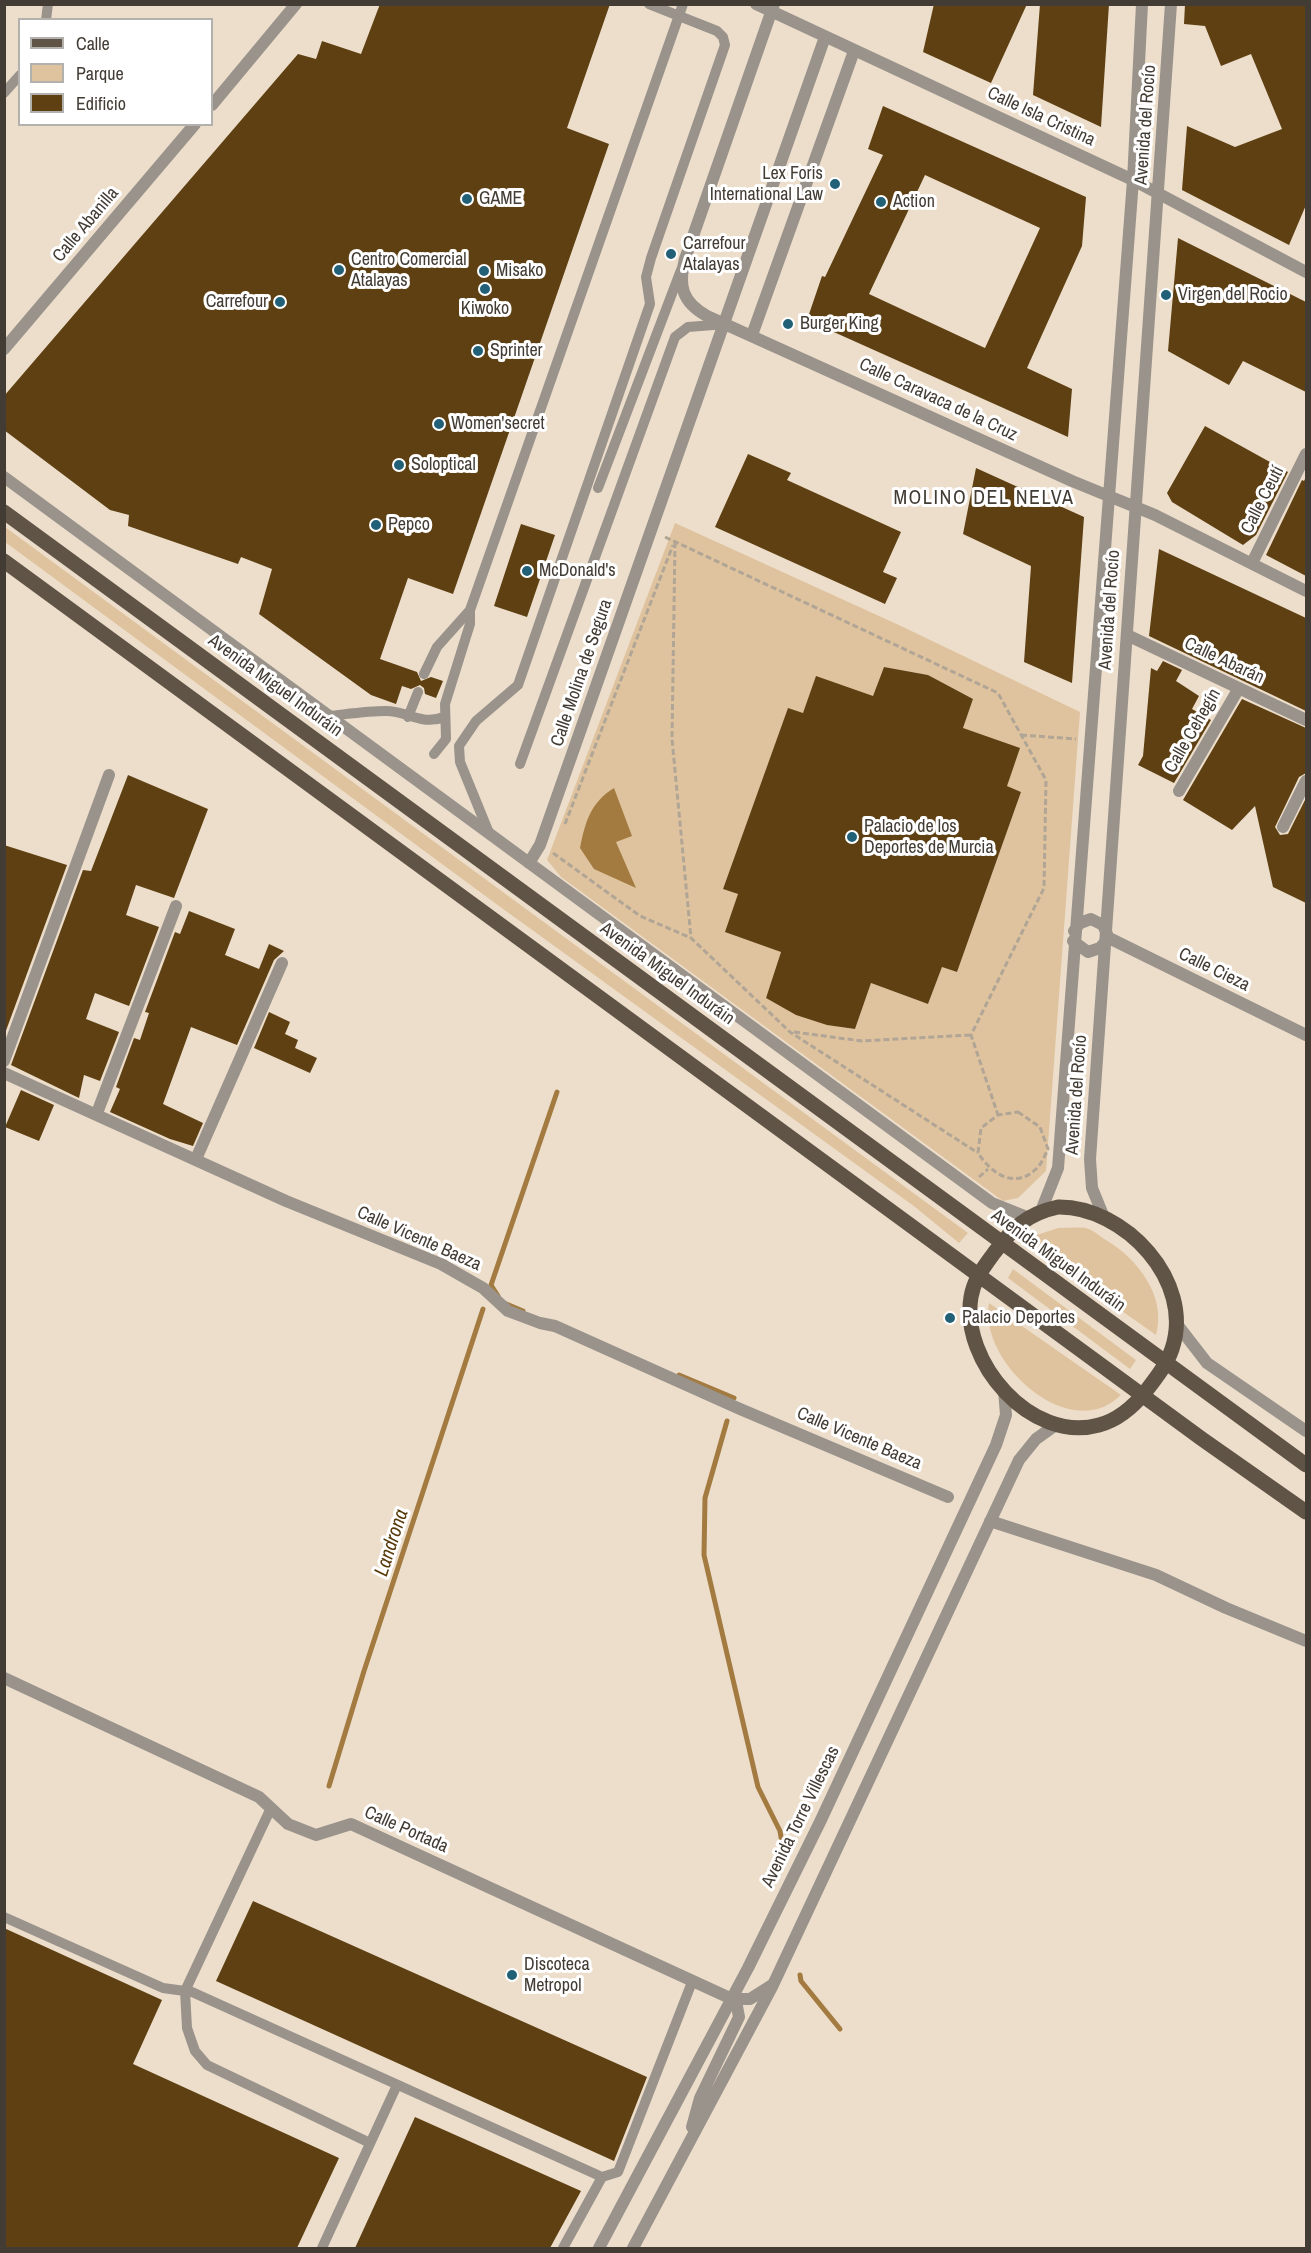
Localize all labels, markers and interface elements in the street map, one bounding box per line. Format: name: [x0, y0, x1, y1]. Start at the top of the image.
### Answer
legend: [18, 18, 213, 126]
text: Calle: [76, 31, 110, 56]
text: Parque: [76, 61, 124, 86]
street label: Avenida del Rocío: [1131, 64, 1161, 186]
street label: Calle Isla Cristina: [984, 83, 1098, 151]
text: Edificio: [76, 91, 126, 116]
place label: Lex Foris International Law: [710, 163, 823, 206]
marker: Lex Foris International Law: [828, 177, 842, 191]
street label: Calle Abanilla: [48, 183, 124, 267]
place label: GAME: [479, 188, 522, 210]
place label: Action: [893, 191, 935, 213]
marker: GAME: [460, 192, 474, 206]
marker: Action: [874, 195, 888, 209]
place label: Carrefour Atalayas: [683, 233, 745, 276]
marker: Carrefour Atalayas: [664, 247, 678, 261]
place label: Centro Comercial Atalayas: [351, 249, 467, 292]
place label: Misako: [496, 260, 544, 282]
marker: Centro Comercial Atalayas: [332, 263, 346, 277]
marker: Misako: [477, 264, 491, 278]
marker: Kiwoko: [478, 282, 492, 296]
place label: Virgen del Rocio: [1178, 284, 1288, 306]
marker: Virgen del Rocio: [1159, 288, 1173, 302]
place label: Carrefour: [206, 291, 268, 313]
marker: Carrefour: [273, 295, 287, 309]
place label: Kiwoko: [461, 298, 509, 320]
place label: Burger King: [800, 313, 879, 335]
marker: Burger King: [781, 317, 795, 331]
place label: Sprinter: [490, 340, 543, 362]
marker: Sprinter: [471, 344, 485, 358]
street label: Calle Caravaca de la Cruz: [855, 354, 1021, 446]
place label: Women'secret: [451, 413, 545, 435]
marker: Women'secret: [432, 417, 446, 431]
place label: Soloptical: [411, 454, 476, 476]
marker: Soloptical: [392, 458, 406, 472]
street label: Calle Ceutí: [1237, 463, 1289, 537]
district label: MOLINO DEL NELVA: [893, 487, 1075, 511]
place label: Pepco: [388, 514, 430, 536]
marker: Pepco: [369, 518, 383, 532]
street label: Avenida del Rocío: [1095, 549, 1125, 671]
place label: McDonald's: [539, 560, 616, 582]
marker: McDonald's: [520, 564, 534, 578]
street label: Calle Molina de Segura: [547, 597, 617, 749]
street label: Avenida Miguel Induráin: [204, 630, 346, 742]
street label: Calle Abarán: [1181, 633, 1267, 689]
street label: Calle Cehegín: [1160, 685, 1226, 777]
place label: Palacio de los Deportes de Murcia: [864, 816, 994, 858]
marker: Palacio de los Deportes de Murcia: [845, 830, 859, 844]
street label: Avenida Miguel Induráin: [596, 918, 738, 1030]
street label: Calle Cieza: [1175, 944, 1253, 996]
street label: Avenida del Rocío: [1062, 1034, 1092, 1156]
street label: Calle Vicente Baeza: [354, 1202, 484, 1276]
street label: Avenida Miguel Induráin: [987, 1205, 1129, 1317]
place label: Palacio Deportes: [962, 1307, 1075, 1329]
marker: Palacio Deportes: [943, 1311, 957, 1325]
street label: Calle Vicente Baeza: [793, 1403, 925, 1475]
water label: Landrona: [370, 1506, 414, 1580]
street label: Avenida Torre Villescas: [757, 1743, 845, 1891]
street label: Calle Portada: [361, 1802, 451, 1858]
place label: Discoteca Metropol: [524, 1954, 590, 1996]
marker: Discoteca Metropol: [505, 1968, 519, 1982]

